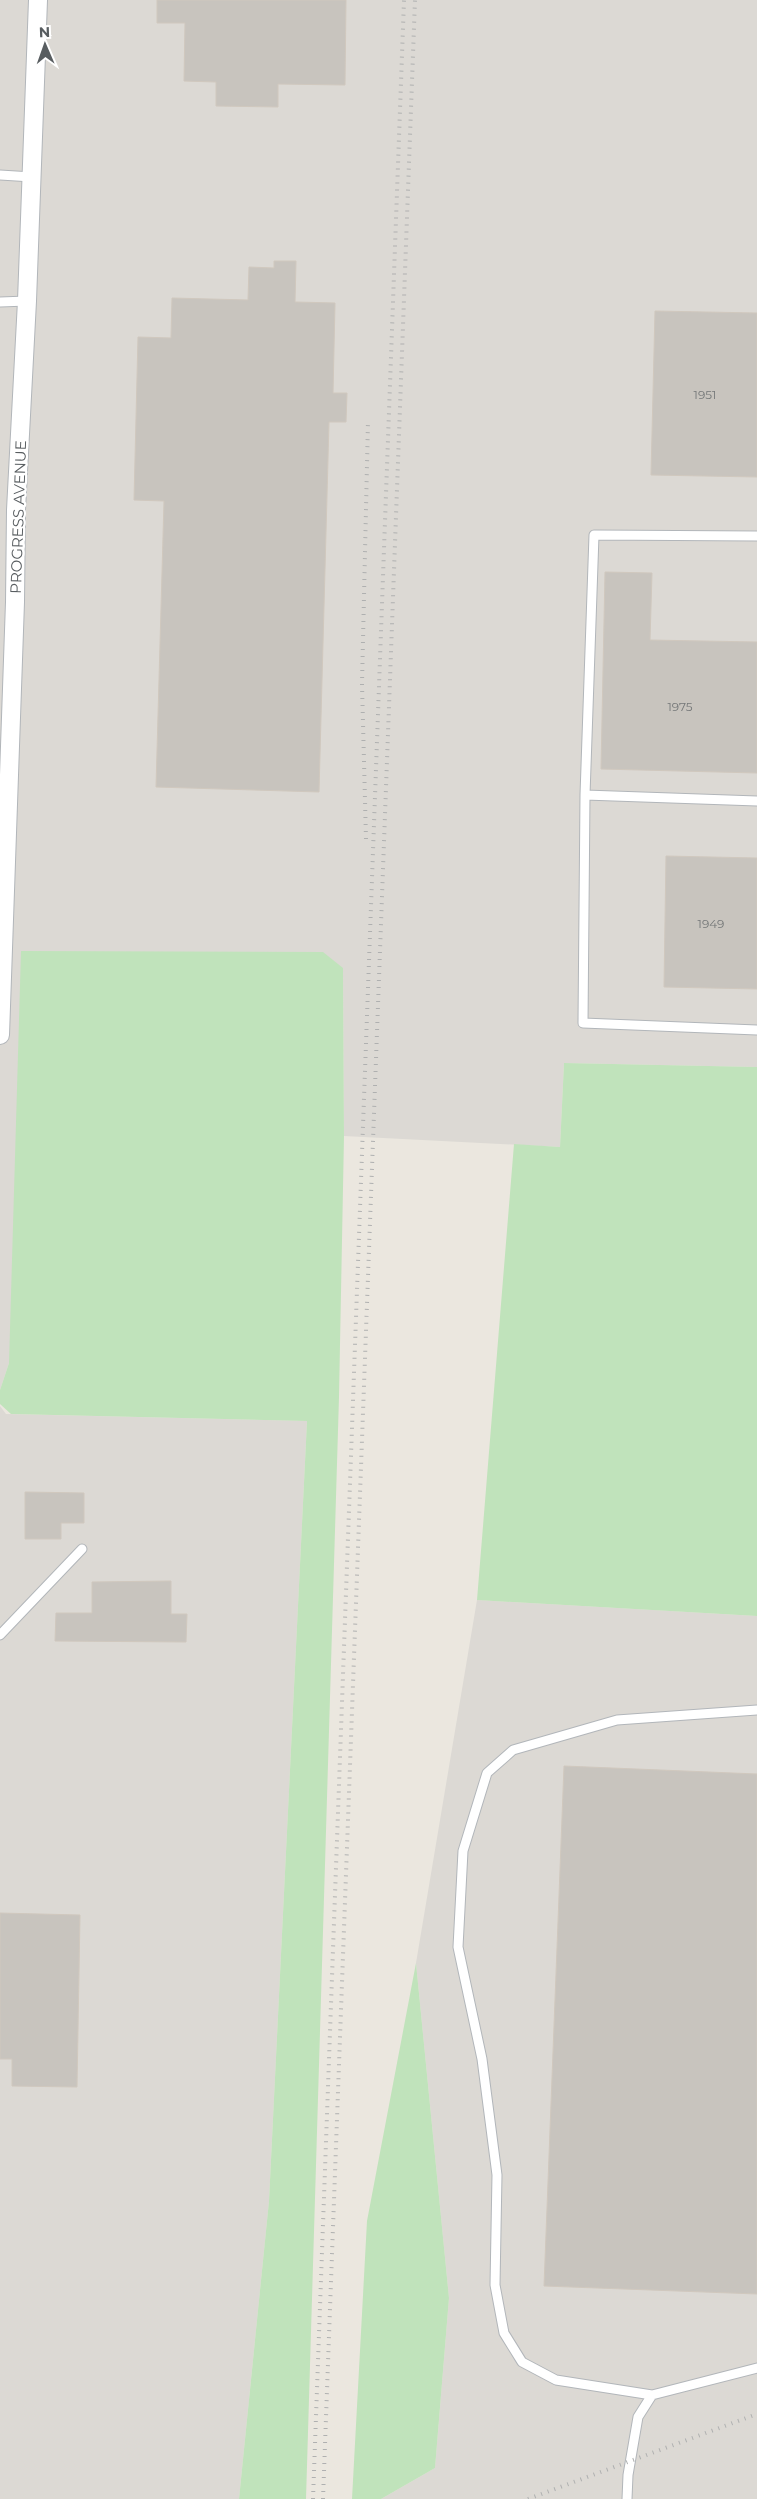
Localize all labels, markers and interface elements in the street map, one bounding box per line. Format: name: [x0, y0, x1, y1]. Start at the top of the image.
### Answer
north arrow: [20, 20, 70, 70]
text: N: [39, 23, 51, 41]
house number: 1951: [694, 387, 716, 402]
street label: PROGRESS AVENUE: [6, 440, 30, 594]
house number: 1975: [667, 699, 693, 714]
house number: 1949: [698, 916, 724, 931]

